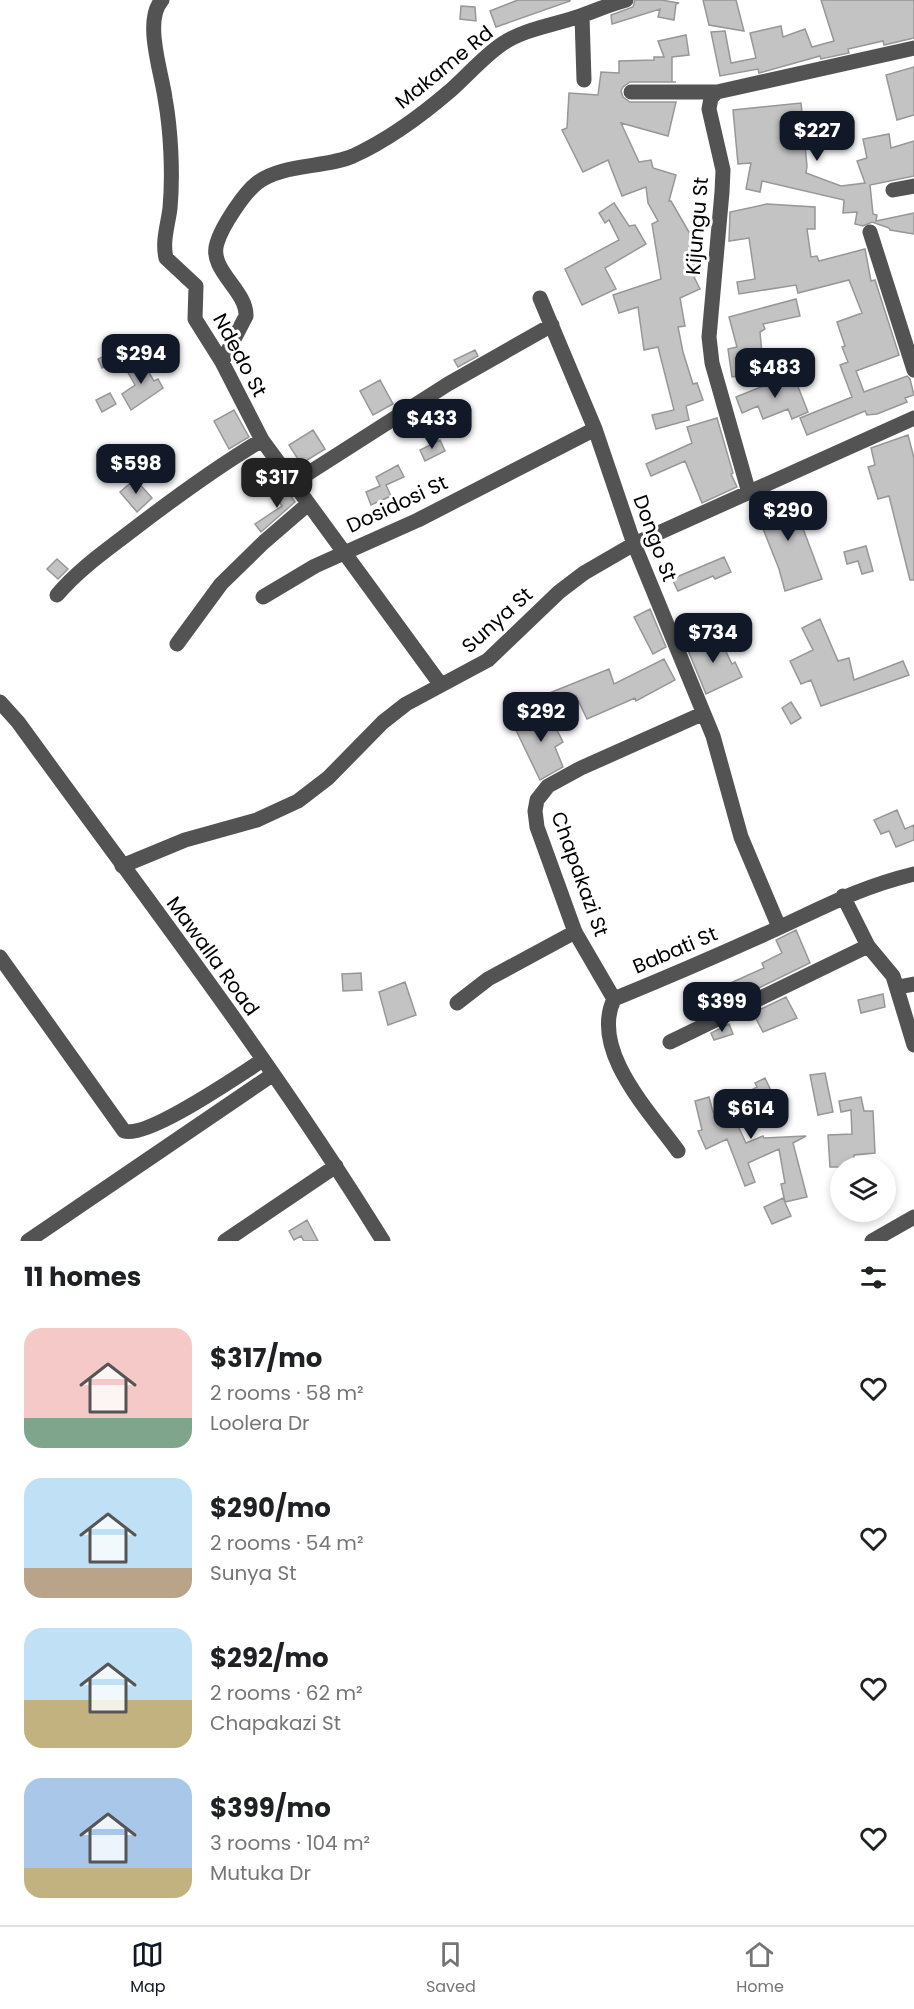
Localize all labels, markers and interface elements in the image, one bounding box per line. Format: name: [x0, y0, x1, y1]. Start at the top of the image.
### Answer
street label: Makame Rd: [389, 19, 499, 115]
pin: $227: [781, 111, 853, 162]
text: $227: [794, 116, 840, 144]
street label: Kijungu St: [679, 176, 715, 276]
street label: Ndedo St: [206, 308, 274, 402]
pin: $294: [105, 334, 177, 385]
text: $294: [116, 339, 166, 367]
pin: $483: [739, 348, 811, 399]
text: $483: [749, 353, 801, 381]
pin: $433: [396, 399, 468, 450]
text: $433: [407, 404, 457, 432]
pin: $598: [100, 444, 172, 495]
text: $598: [110, 449, 162, 477]
pin: $317: [241, 458, 313, 509]
text: $317: [255, 463, 299, 491]
street label: Dosidosi St: [342, 468, 452, 540]
street label: Dongo St: [626, 491, 684, 585]
pin: $290: [752, 491, 824, 542]
text: $290: [763, 496, 813, 524]
street label: Sunya St: [455, 581, 539, 659]
pin: $734: [677, 613, 749, 664]
text: $734: [688, 618, 738, 646]
pin: $292: [505, 692, 577, 743]
text: $292: [517, 697, 565, 725]
street label: Chapakazi St: [544, 808, 616, 940]
street label: Mawalla Road: [160, 891, 266, 1021]
street label: Babati St: [628, 920, 722, 980]
pin: $399: [686, 982, 758, 1033]
text: $399: [697, 987, 747, 1015]
pin: $614: [715, 1089, 787, 1140]
text: $614: [728, 1094, 774, 1122]
map controls: [830, 1156, 896, 1222]
button: layers: [830, 1156, 896, 1222]
text: 11 homes: [24, 1259, 141, 1295]
icon: filters: [857, 1261, 890, 1294]
text: $317/mo: [210, 1340, 322, 1376]
icon: home: [72, 1352, 144, 1424]
icon: heart: [857, 1372, 890, 1405]
text: 2 rooms · 58 m²: [210, 1379, 364, 1407]
text: Loolera Dr: [210, 1409, 309, 1437]
text: $290/mo: [210, 1490, 331, 1526]
icon: home: [72, 1502, 144, 1574]
icon: heart: [857, 1522, 890, 1555]
text: 2 rooms · 54 m²: [210, 1529, 364, 1557]
text: Sunya St: [210, 1559, 296, 1587]
text: $292/mo: [210, 1640, 329, 1676]
icon: home: [72, 1652, 144, 1724]
icon: heart: [857, 1672, 890, 1705]
text: 2 rooms · 62 m²: [210, 1679, 363, 1707]
text: Chapakazi St: [210, 1709, 341, 1737]
text: $399/mo: [210, 1790, 331, 1826]
icon: home: [72, 1802, 144, 1874]
icon: heart: [857, 1822, 890, 1855]
text: 3 rooms · 104 m²: [210, 1829, 370, 1857]
text: Mutuka Dr: [210, 1859, 311, 1887]
tab: Map: [130, 1938, 166, 1999]
tab: Saved: [426, 1938, 476, 1999]
tab: Home: [736, 1938, 784, 1999]

